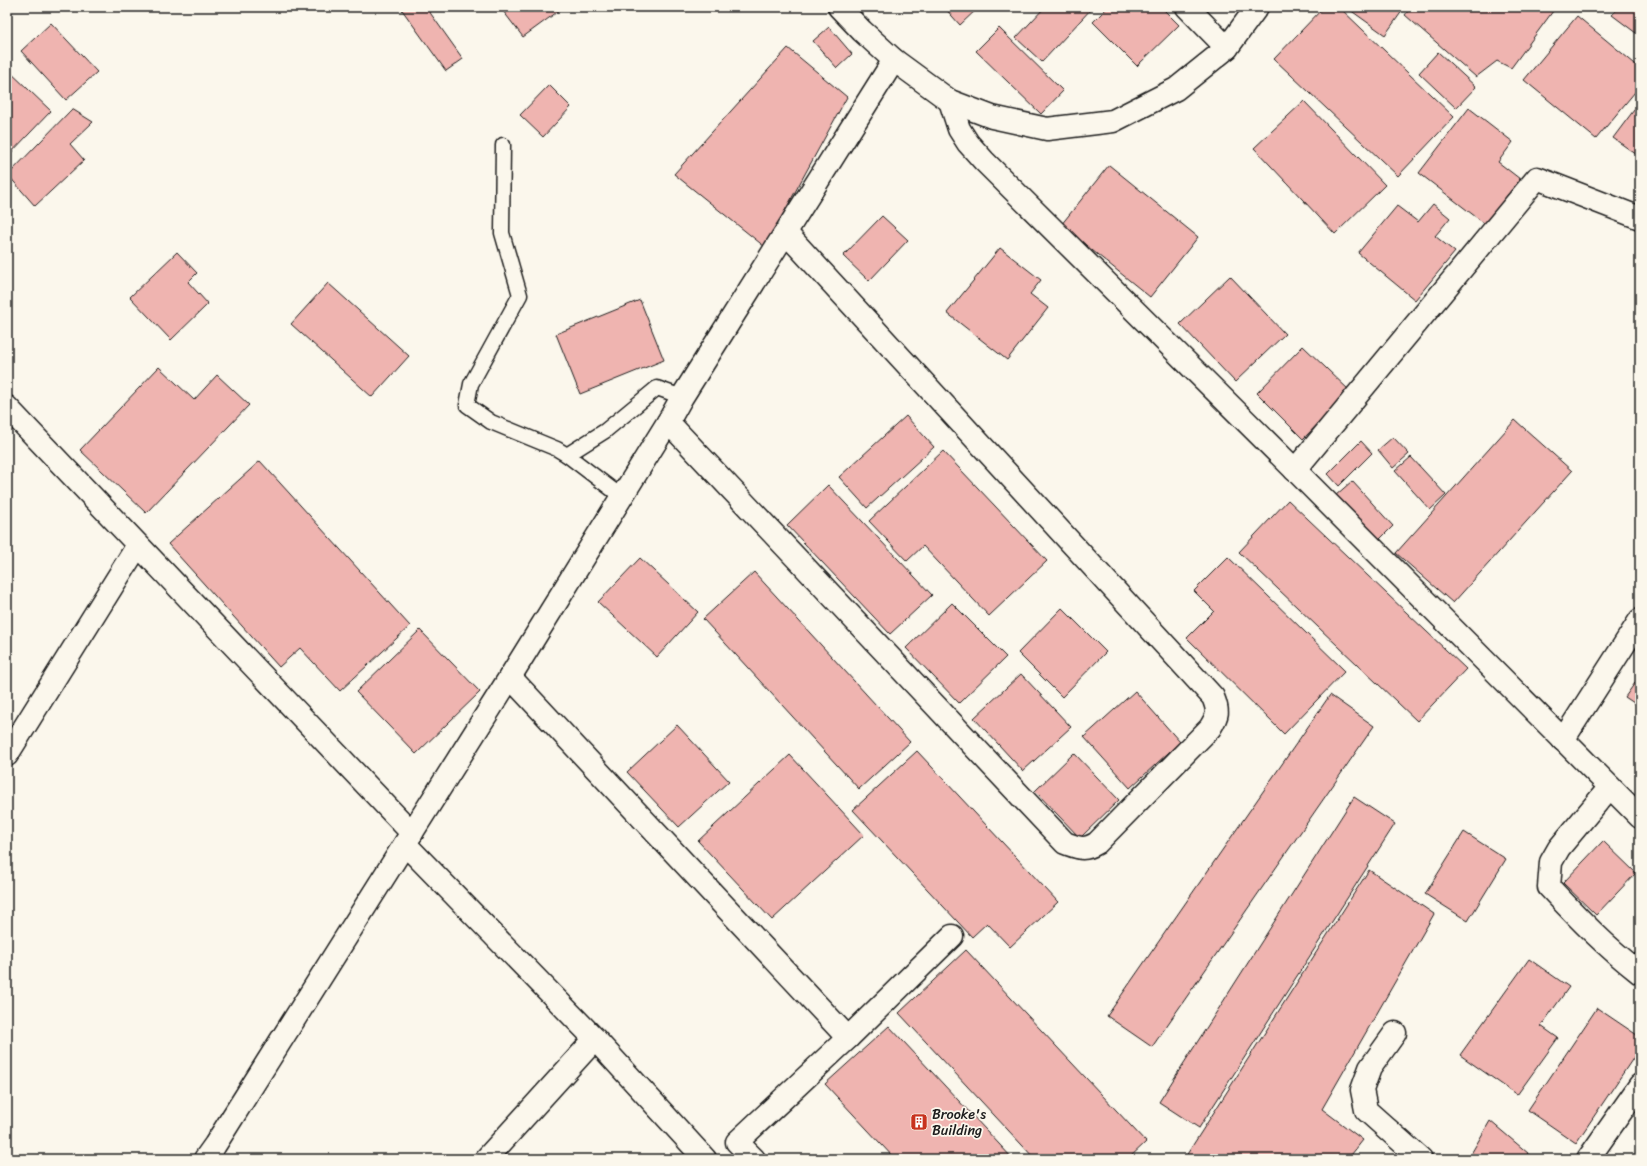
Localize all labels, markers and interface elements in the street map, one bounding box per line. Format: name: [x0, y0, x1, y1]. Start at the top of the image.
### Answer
place label: Brooke's Building: [932, 1102, 986, 1143]
building icon: Brooke's Building: [909, 1112, 929, 1132]

